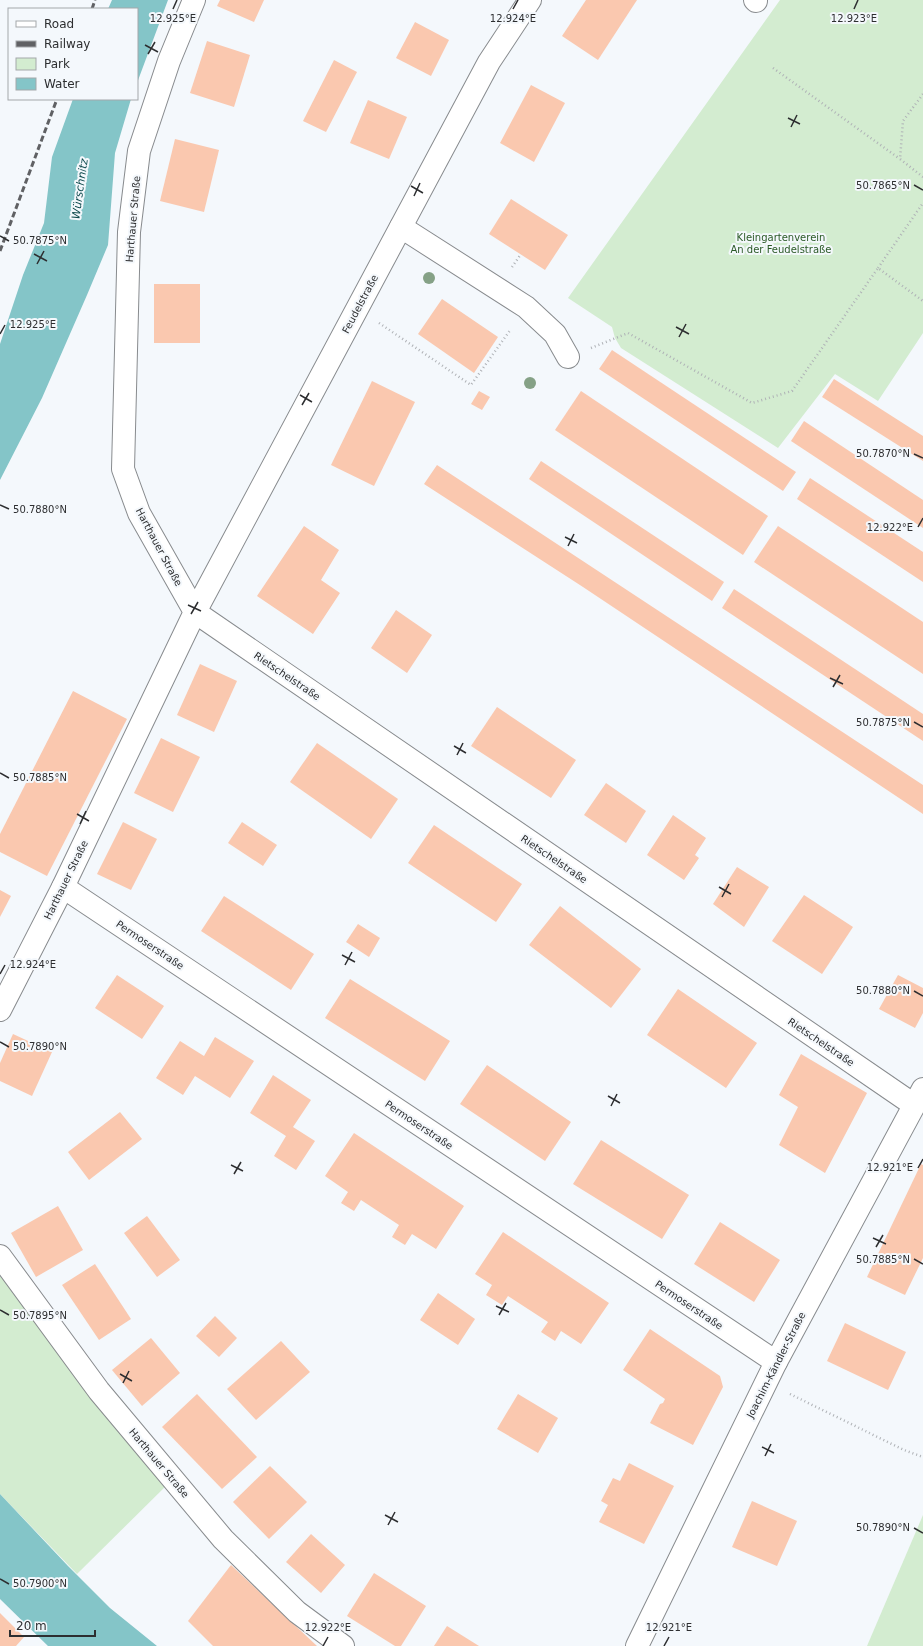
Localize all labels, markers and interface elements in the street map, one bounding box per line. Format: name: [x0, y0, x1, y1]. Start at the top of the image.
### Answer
legend: [8, 8, 138, 100]
text: 12.925°E: [150, 13, 196, 24]
text: 12.924°E: [490, 13, 536, 24]
text: 12.923°E: [831, 13, 877, 24]
text: Road: [44, 17, 74, 31]
text: Railway: [44, 37, 90, 51]
text: Park: [44, 57, 70, 71]
text: Water: [44, 77, 80, 91]
water label: Würschnitz: [69, 158, 91, 220]
street label: Harthauer Straße: [124, 175, 142, 263]
text: 50.7865°N: [856, 180, 910, 191]
park label: Kleingartenverein An der Feudelstraße: [731, 232, 831, 255]
text: 50.7875°N: [13, 235, 67, 246]
street label: Feudelstraße: [340, 273, 380, 335]
text: 12.925°E: [10, 319, 56, 330]
text: 50.7870°N: [856, 448, 910, 459]
text: 50.7880°N: [13, 504, 67, 515]
street label: Harthauer Straße: [134, 506, 184, 588]
text: 12.922°E: [867, 522, 913, 533]
street label: Rietschelstraße: [252, 650, 322, 702]
text: 50.7875°N: [856, 717, 910, 728]
text: 50.7885°N: [13, 772, 67, 783]
street label: Rietschelstraße: [519, 833, 589, 885]
street label: Harthauer Straße: [42, 839, 90, 921]
street label: Permoserstraße: [114, 918, 186, 972]
text: 12.924°E: [10, 959, 56, 970]
text: 50.7880°N: [856, 985, 910, 996]
street label: Rietschelstraße: [786, 1016, 856, 1068]
text: 50.7890°N: [13, 1041, 67, 1052]
street label: Permoserstraße: [383, 1098, 455, 1152]
text: 12.921°E: [867, 1162, 913, 1173]
text: 50.7885°N: [856, 1254, 910, 1265]
street label: Permoserstraße: [653, 1278, 725, 1332]
text: 50.7895°N: [13, 1310, 67, 1321]
street label: Joachim-Kändler-Straße: [744, 1310, 808, 1421]
street label: Harthauer Straße: [127, 1426, 191, 1500]
text: 50.7890°N: [856, 1522, 910, 1533]
text: 50.7900°N: [13, 1578, 67, 1589]
scale bar: [10, 1612, 95, 1638]
text: 20 m: [16, 1619, 47, 1633]
text: 12.922°E: [305, 1622, 351, 1633]
text: 12.921°E: [646, 1622, 692, 1633]

